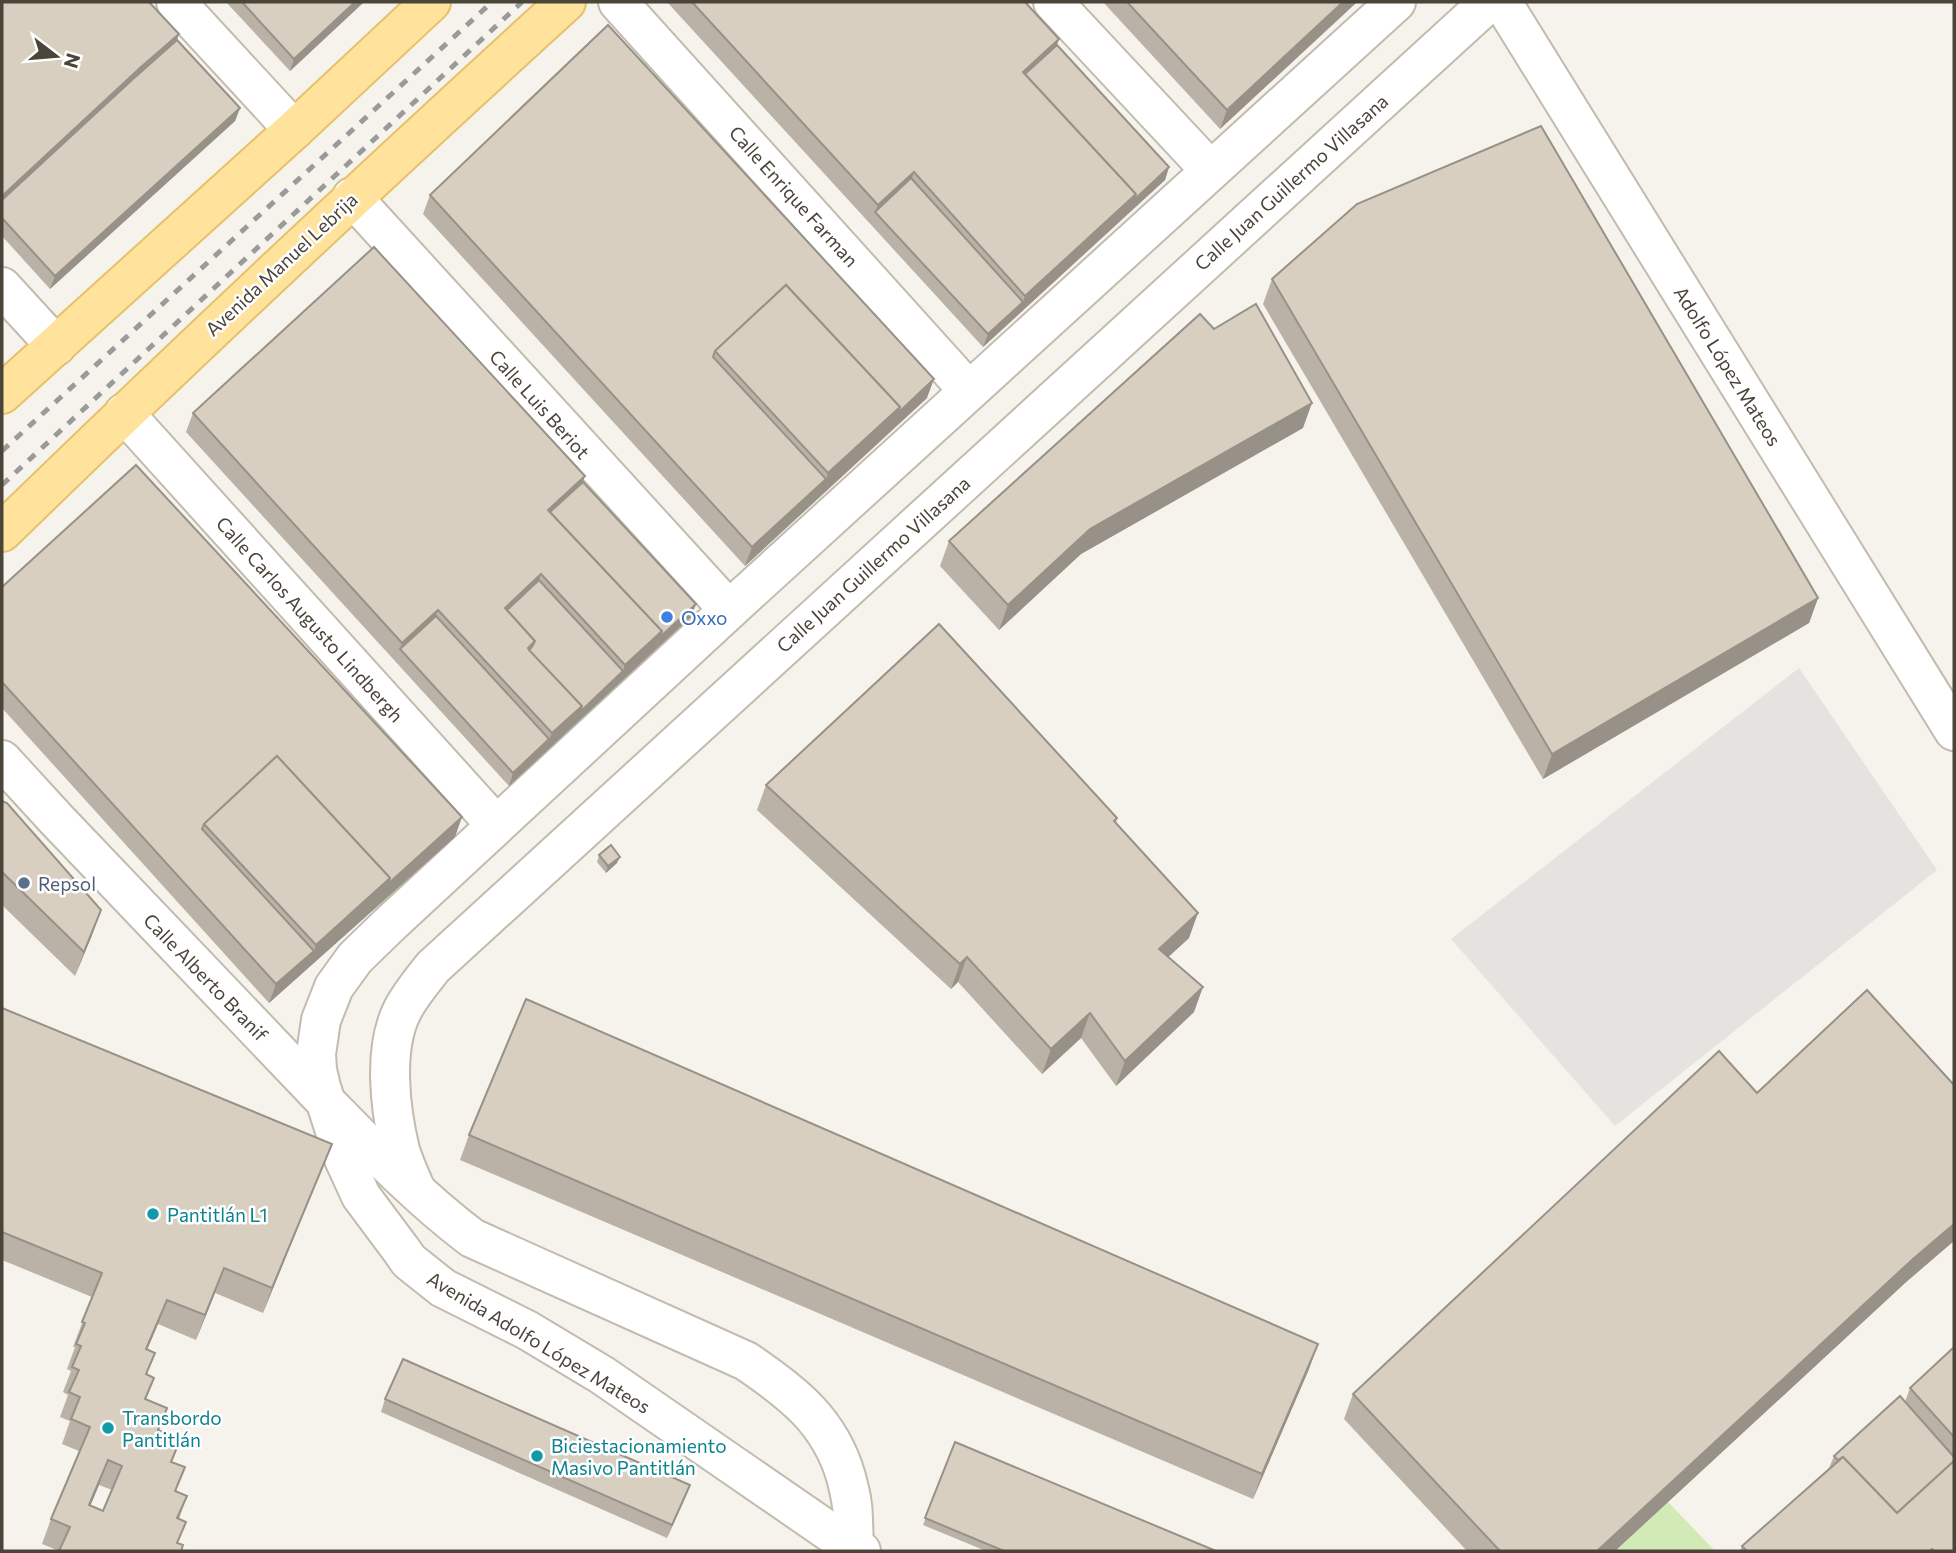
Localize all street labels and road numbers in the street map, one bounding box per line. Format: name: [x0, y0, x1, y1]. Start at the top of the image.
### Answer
street label: Calle Juan Guillermo Villasana: [1190, 89, 1392, 275]
street label: Calle Enrique Farman: [725, 121, 863, 271]
street label: Avenida Manuel Lebrija: [200, 188, 362, 340]
street label: Adolfo López Mateos: [1670, 282, 1786, 450]
street label: Calle Luis Beriot: [485, 345, 595, 463]
street label: Calle Juan Guillermo Villasana: [772, 471, 974, 657]
street label: Calle Carlos Augusto Lindbergh: [212, 512, 408, 726]
street label: Calle Alberto Branif: [139, 908, 273, 1046]
street label: Avenida Adolfo López Mateos: [423, 1266, 655, 1418]

